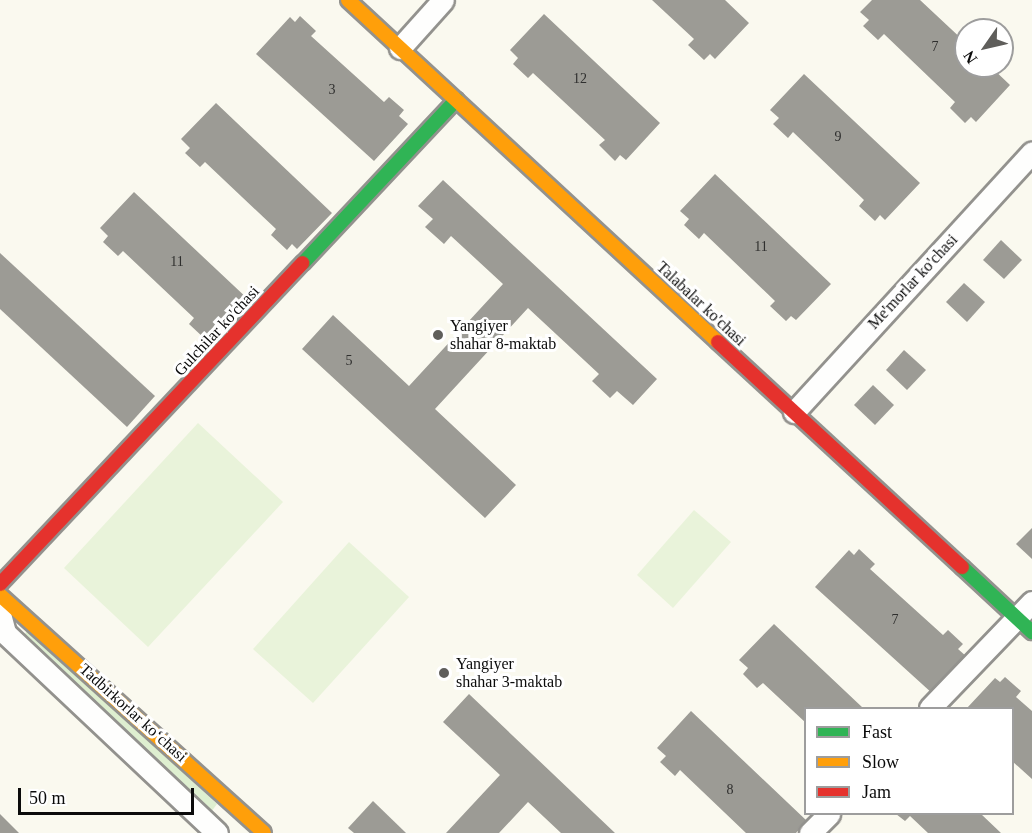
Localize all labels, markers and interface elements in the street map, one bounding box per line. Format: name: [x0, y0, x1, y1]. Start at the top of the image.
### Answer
north arrow: [954, 18, 1014, 78]
house number: 7: [932, 39, 939, 55]
text: N: [960, 48, 981, 67]
house number: 12: [573, 71, 587, 87]
house number: 3: [328, 82, 336, 98]
house number: 9: [834, 129, 842, 145]
street label: Me'morlar ko'chasi: [864, 231, 962, 333]
house number: 11: [754, 239, 768, 255]
house number: 11: [170, 254, 184, 270]
street label: Talabalar ko'chasi: [652, 258, 750, 350]
street label: Gulchilar ko'chasi: [170, 282, 264, 380]
place label: Yangiyer shahar 8-maktab: [450, 316, 556, 354]
marker: Yangiyer shahar 8-maktab: [431, 328, 445, 342]
house number: 5: [346, 353, 352, 369]
house number: 7: [891, 612, 898, 628]
place label: Yangiyer shahar 3-maktab: [456, 654, 562, 692]
street label: Tadbirkorlar ko‘chasi: [75, 660, 191, 766]
marker: Yangiyer shahar 3-maktab: [437, 666, 451, 680]
legend: [804, 707, 1014, 815]
text: Fast: [862, 722, 892, 742]
text: Slow: [862, 752, 899, 772]
scale bar: [21, 776, 196, 814]
house number: 8: [726, 782, 734, 798]
text: Jam: [862, 782, 891, 802]
text: 50 m: [29, 788, 66, 808]

